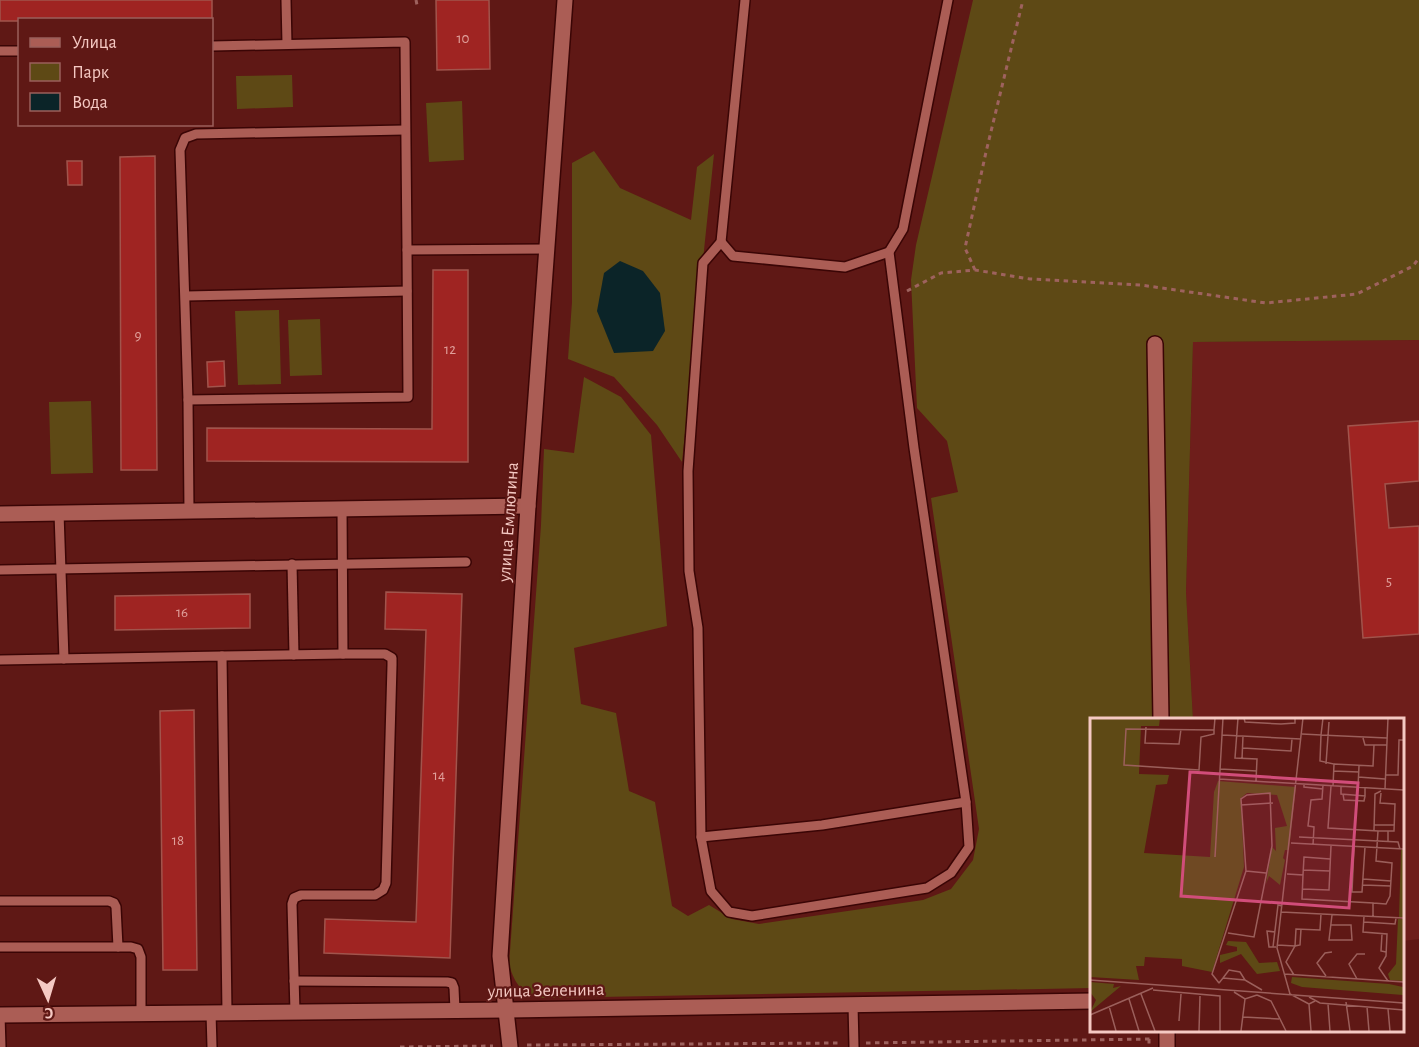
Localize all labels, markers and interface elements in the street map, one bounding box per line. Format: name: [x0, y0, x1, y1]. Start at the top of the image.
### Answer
legend: [18, 18, 213, 126]
house number: 10: [456, 31, 470, 46]
text: Улица: [72, 34, 117, 52]
text: Парк: [72, 64, 110, 82]
text: Вода: [72, 94, 108, 112]
house number: 9: [134, 328, 142, 343]
house number: 12: [444, 342, 456, 357]
street label: улица Емлютина: [496, 462, 522, 584]
house number: 5: [1386, 574, 1392, 589]
house number: 16: [176, 605, 188, 620]
inset map: [1090, 718, 1404, 1032]
house number: 14: [433, 768, 445, 783]
house number: 18: [172, 833, 184, 848]
north arrow: [18, 969, 78, 1029]
street label: улица Зеленина: [487, 981, 604, 1001]
text: С: [44, 1005, 54, 1021]

